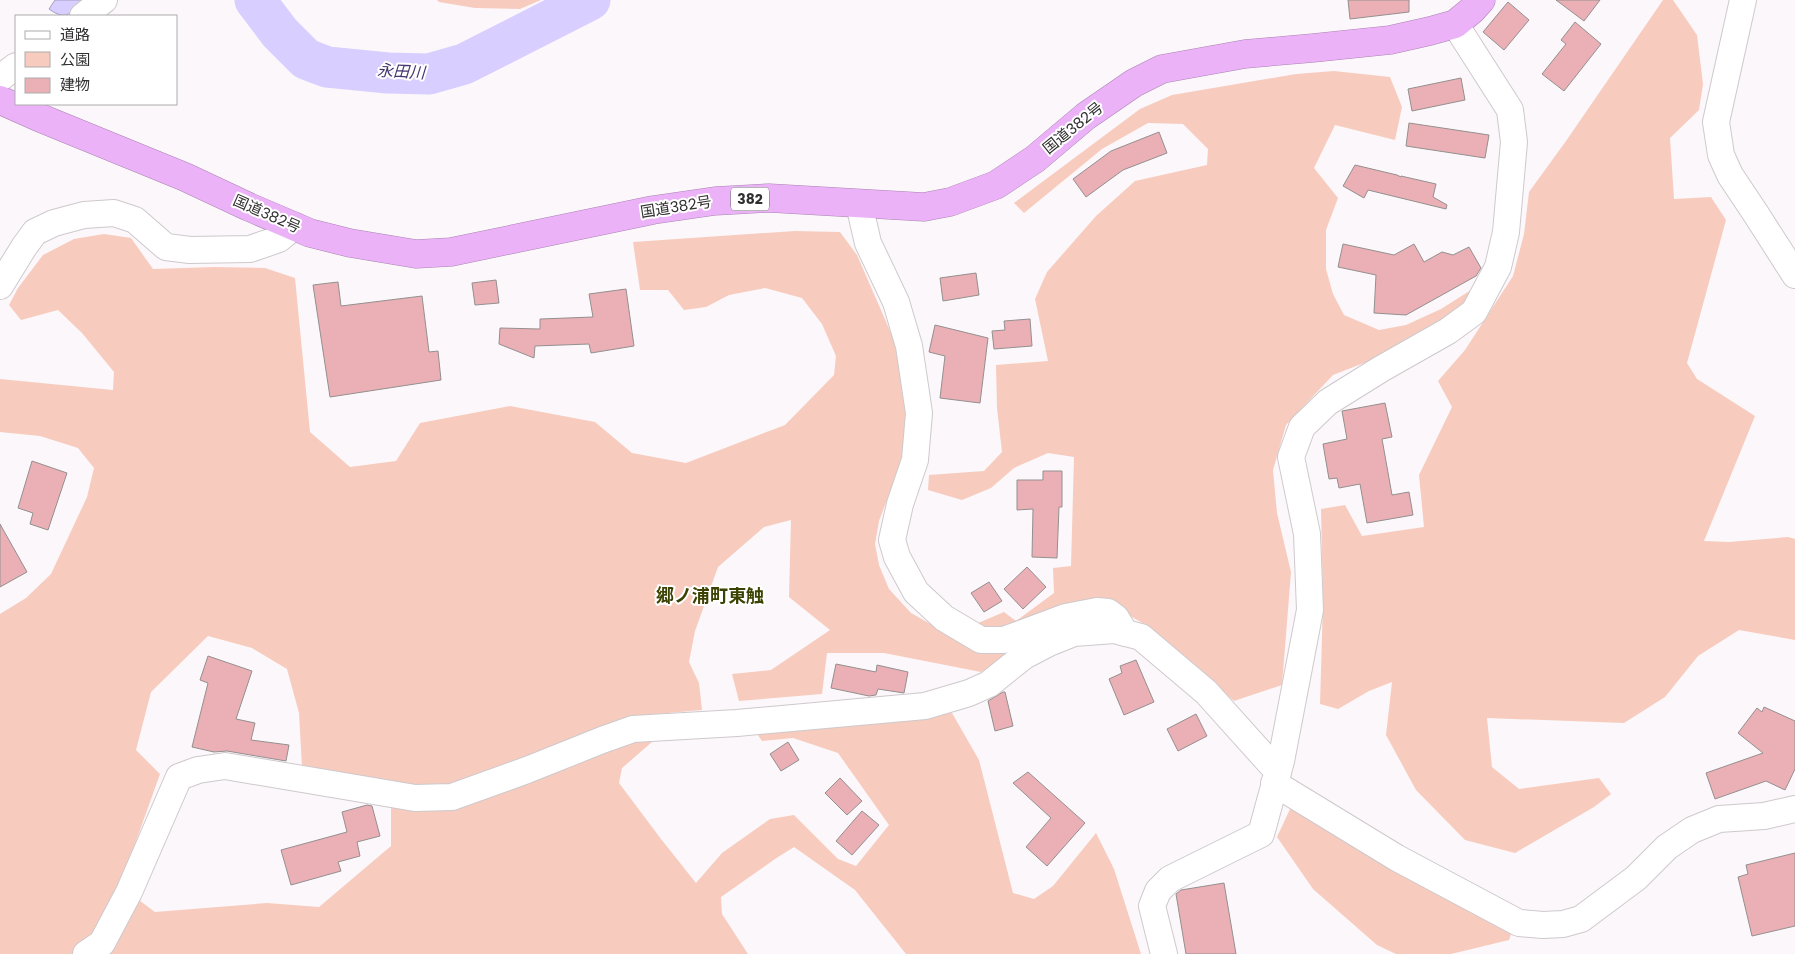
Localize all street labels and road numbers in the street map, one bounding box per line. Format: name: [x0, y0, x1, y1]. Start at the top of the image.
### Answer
street label: 国道382号: [1038, 97, 1107, 158]
road number: 382: [731, 188, 769, 210]
street label: 国道382号: [230, 189, 304, 238]
street label: 国道382号: [639, 191, 713, 223]

